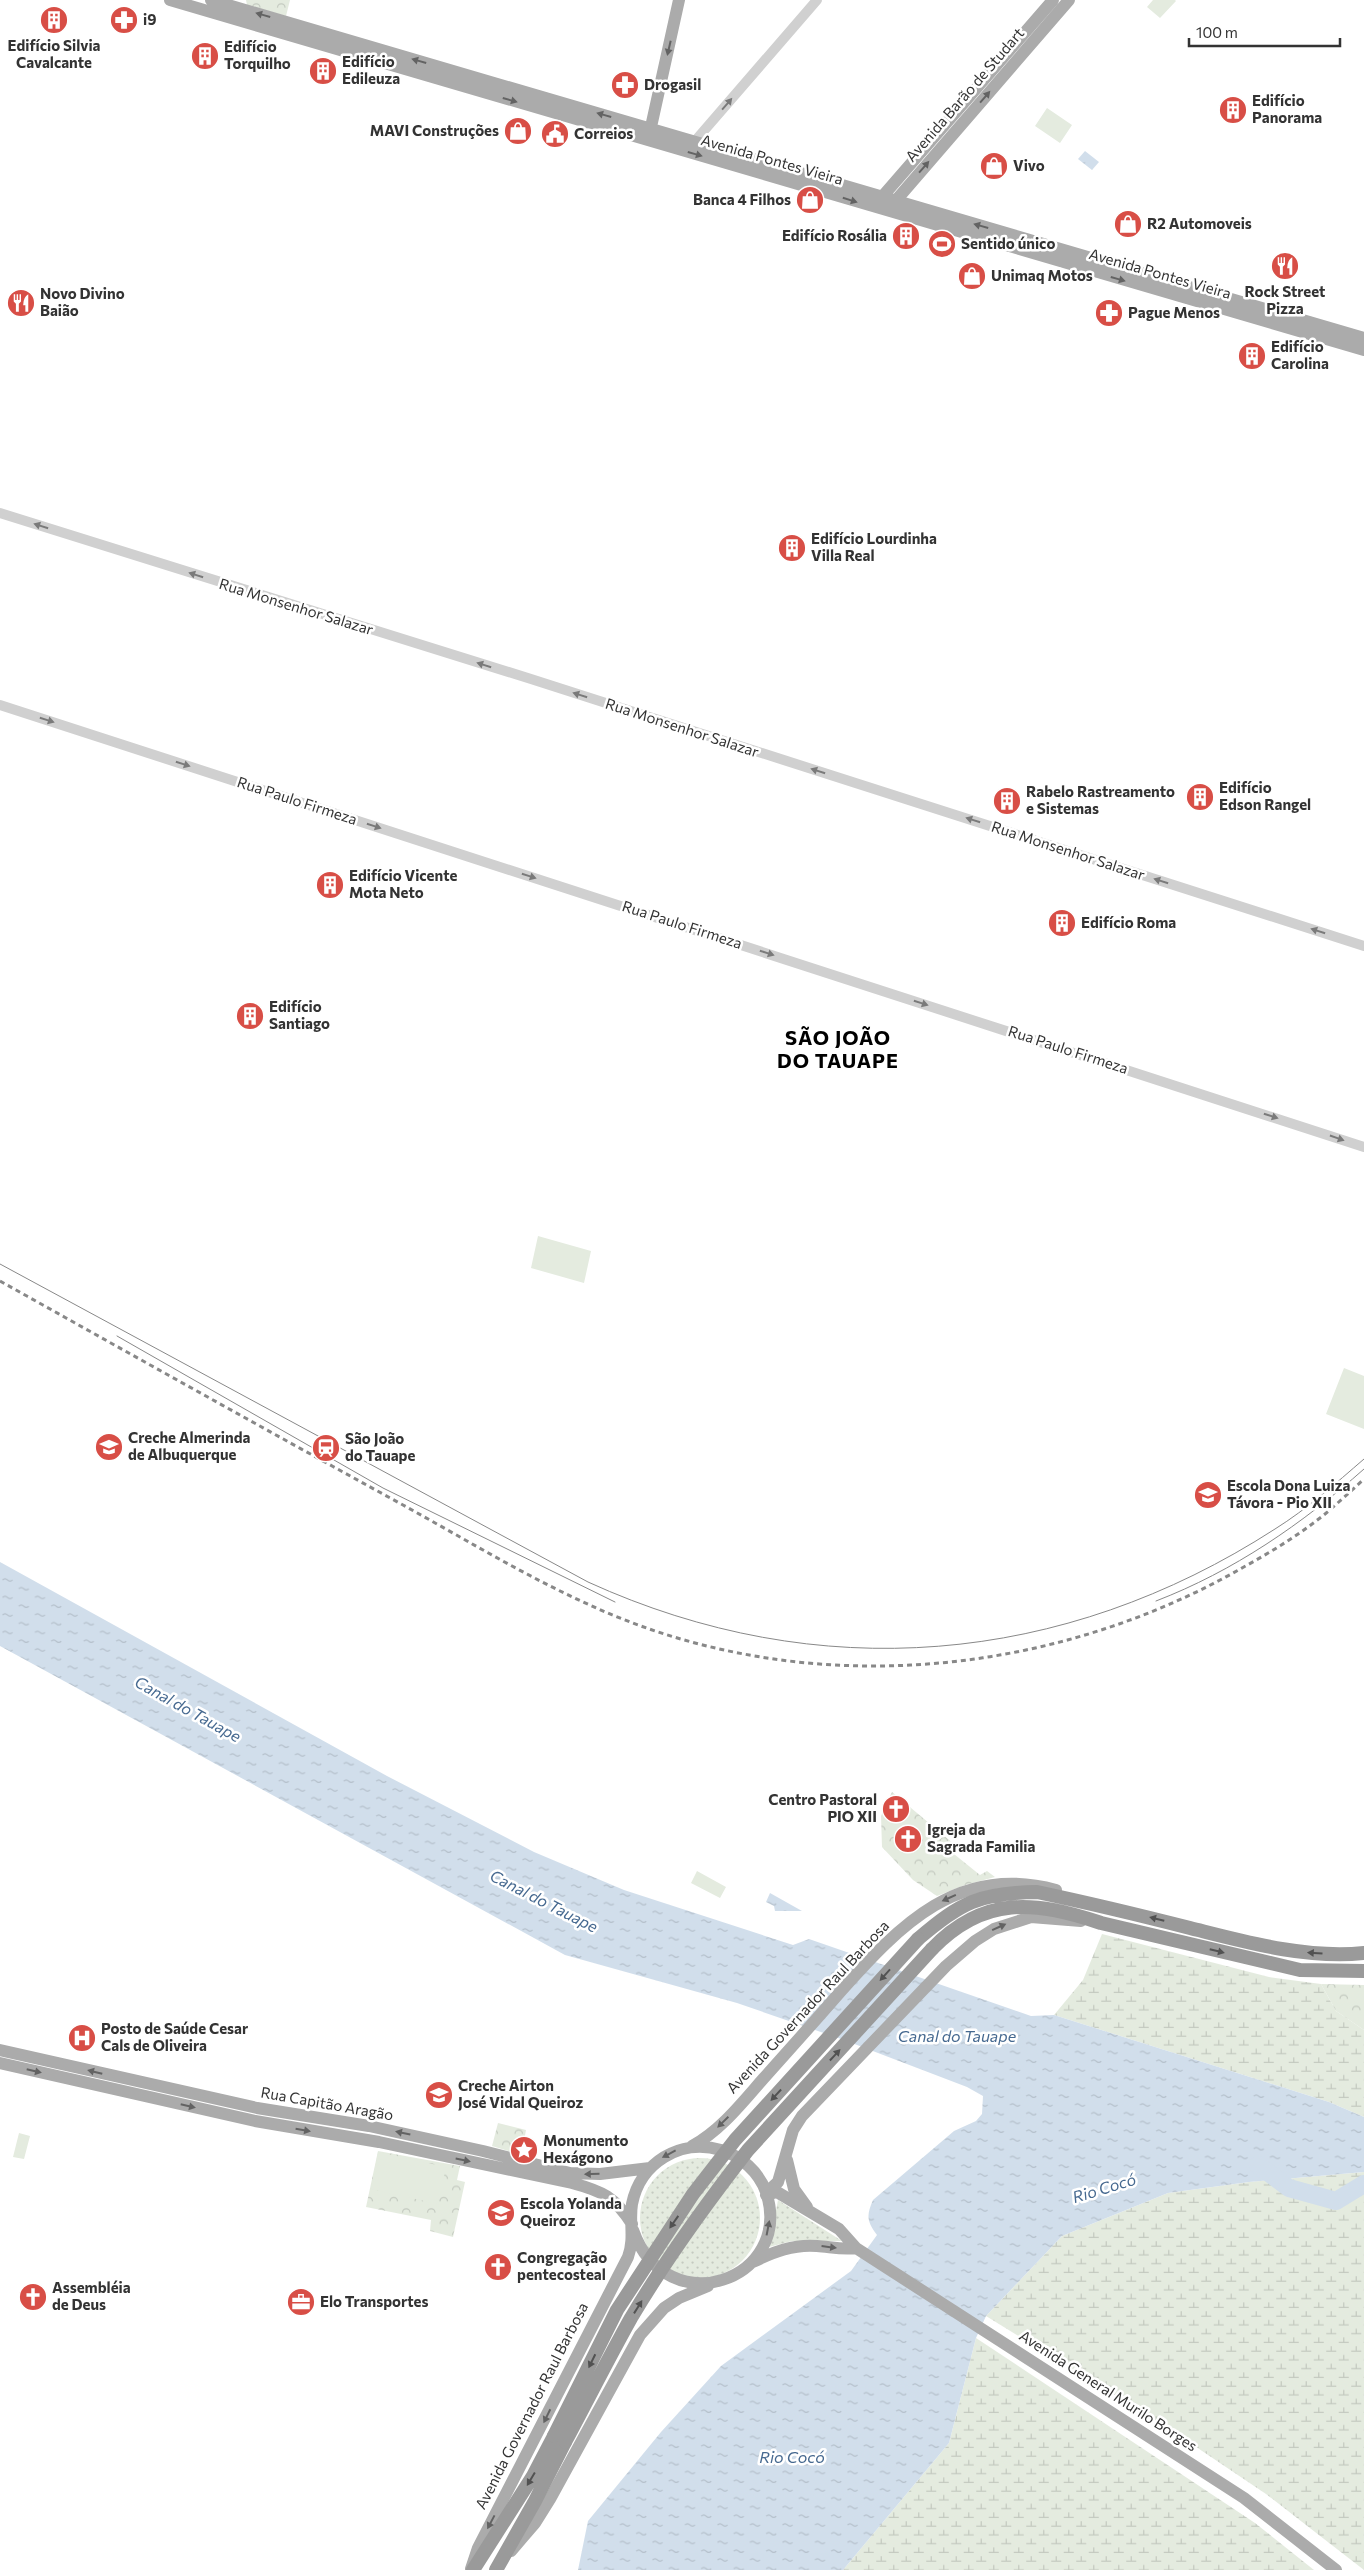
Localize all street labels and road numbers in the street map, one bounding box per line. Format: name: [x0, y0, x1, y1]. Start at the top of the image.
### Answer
street label: Avenida Barão de Studart: [901, 24, 1027, 165]
street label: Avenida Pontes Vieira: [699, 130, 845, 188]
street label: Avenida Pontes Vieira: [1087, 244, 1233, 302]
street label: Rua Monsenhor Salazar: [217, 574, 376, 638]
street label: Rua Monsenhor Salazar: [603, 694, 761, 760]
street label: Rua Paulo Firmeza: [235, 772, 360, 828]
street label: Rua Monsenhor Salazar: [989, 817, 1147, 883]
street label: Rua Paulo Firmeza: [620, 896, 745, 952]
street label: Rua Paulo Firmeza: [1006, 1021, 1131, 1077]
street label: Avenida Governador Raul Barbosa: [722, 1916, 892, 2096]
street label: Rua Capitão Aragão: [259, 2082, 395, 2124]
street label: Avenida Governador Raul Barbosa: [471, 2299, 591, 2512]
street label: Avenida General Murilo Borges: [1016, 2326, 1201, 2455]

